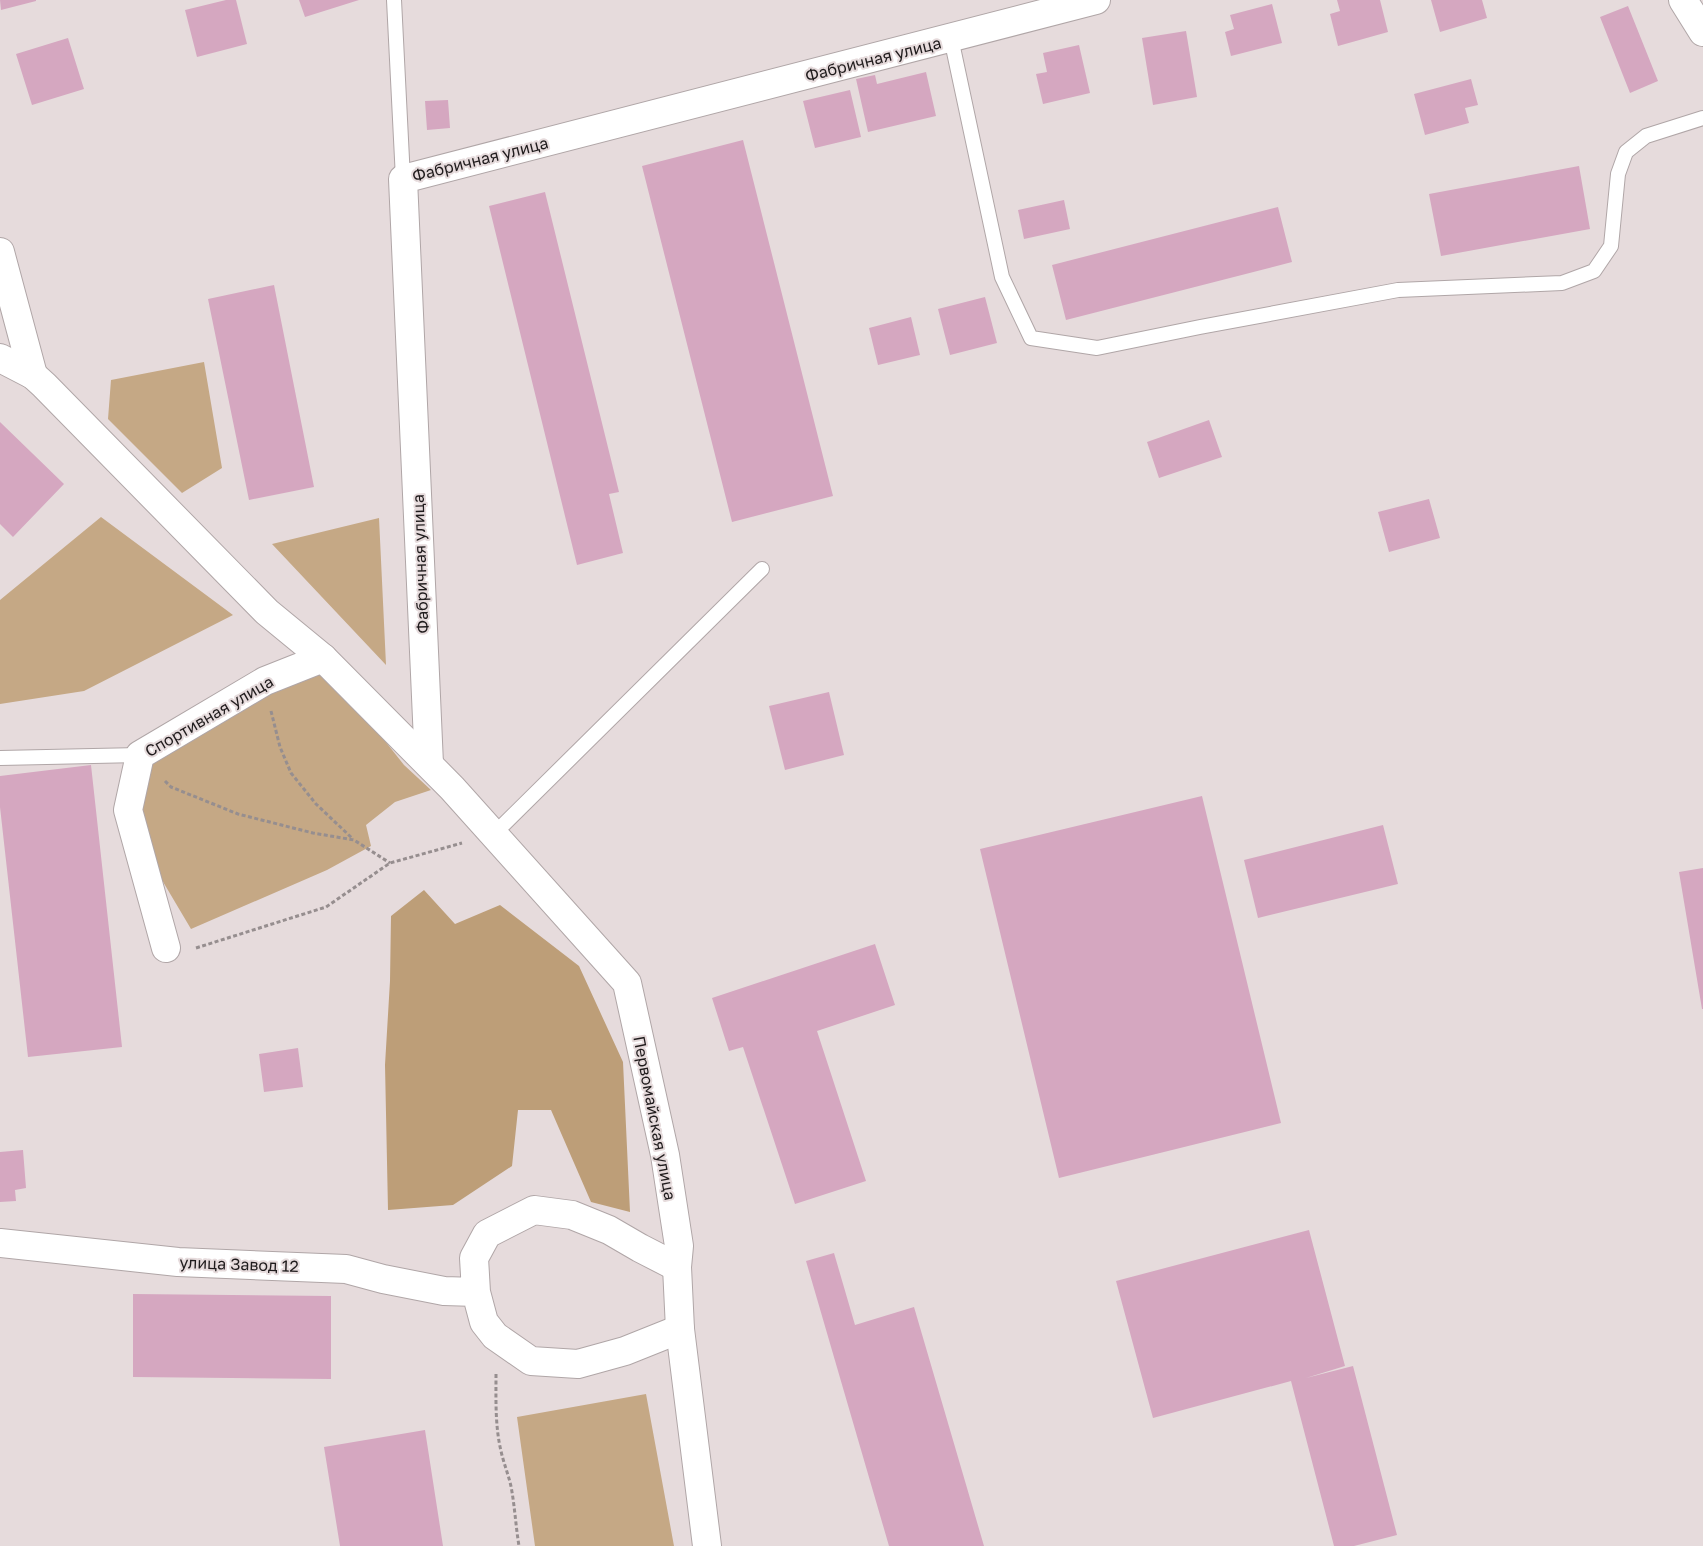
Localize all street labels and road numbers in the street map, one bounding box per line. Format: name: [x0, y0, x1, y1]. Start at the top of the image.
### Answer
street label: Фабричная улица: [803, 32, 943, 86]
street label: Фабричная улица: [410, 132, 550, 186]
street label: Фабричная улица: [408, 494, 432, 634]
street label: Спортивная улица: [141, 671, 277, 761]
street label: Первомайская улица: [629, 1034, 681, 1202]
street label: улица Завод 12: [179, 1252, 299, 1276]

